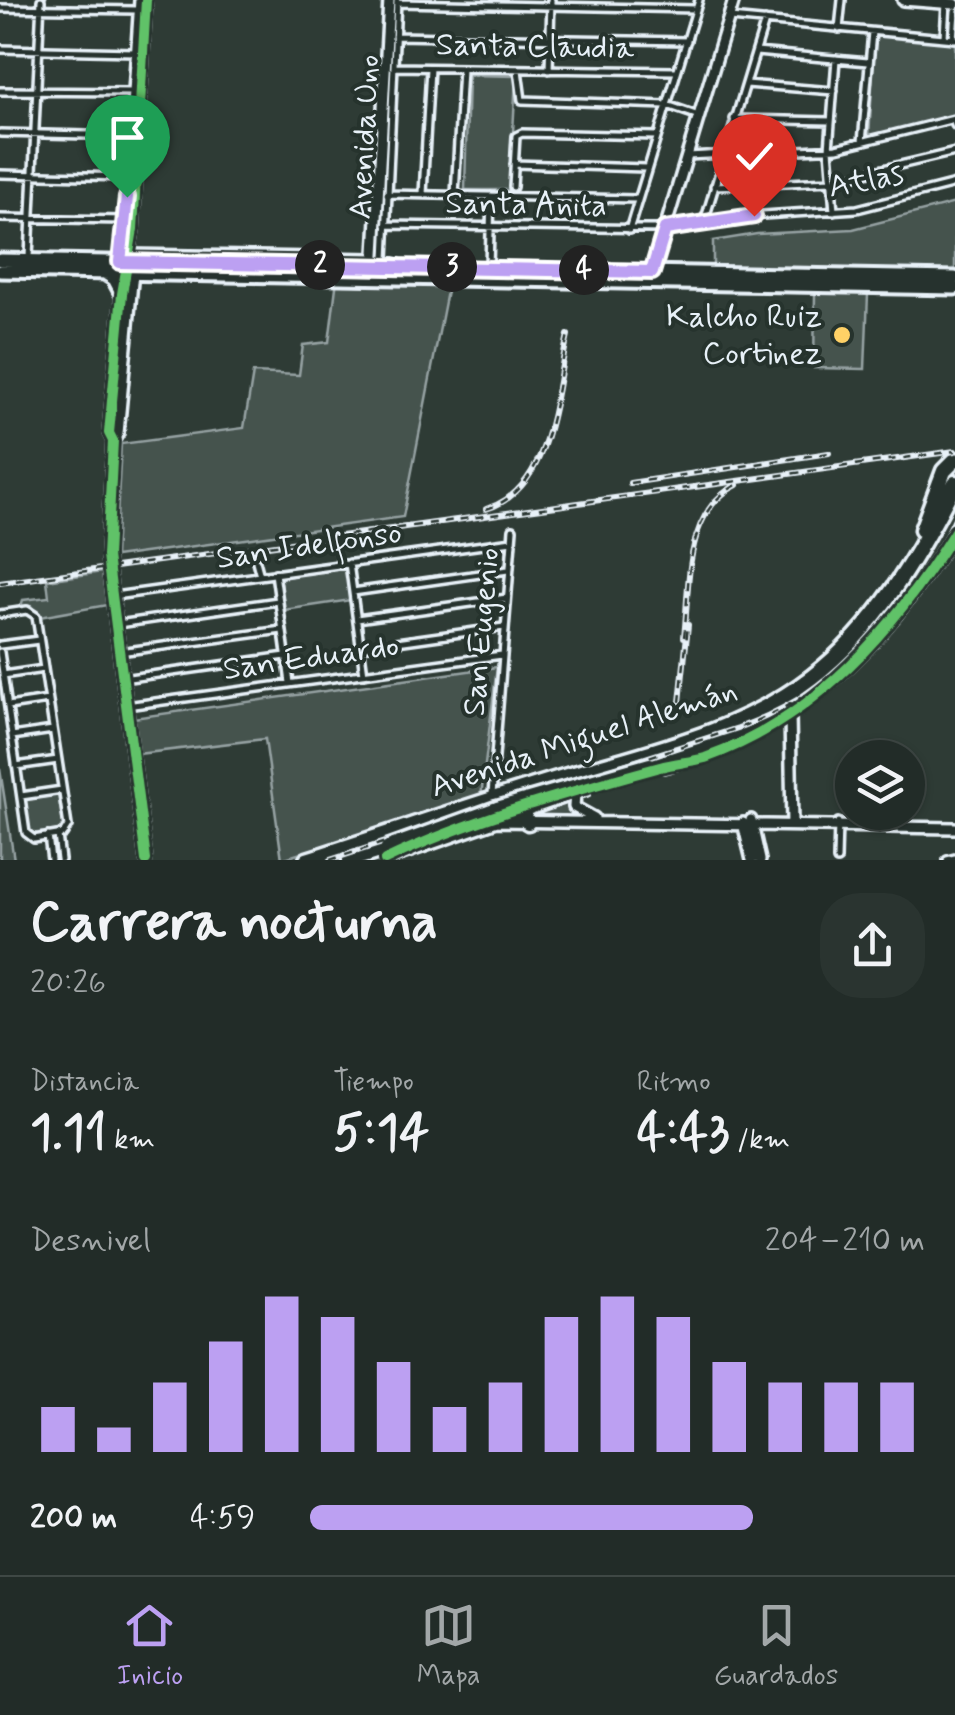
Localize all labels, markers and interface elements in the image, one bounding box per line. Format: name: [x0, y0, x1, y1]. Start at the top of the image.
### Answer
street label: Santa Claudia: [436, 24, 635, 70]
street label: Avenida Uno: [340, 54, 390, 220]
pin: [85, 95, 170, 198]
icon: arrive: [100, 110, 155, 165]
pin: [712, 114, 797, 217]
icon: check: [727, 129, 782, 184]
street label: Atlas: [825, 153, 907, 209]
street label: Santa Anita: [445, 183, 607, 227]
pin: 2: [295, 240, 345, 290]
pin: 3: [427, 242, 477, 292]
pin: 4: [559, 245, 609, 295]
text: 2: [313, 246, 327, 283]
text: 3: [446, 248, 458, 285]
text: 4: [576, 251, 592, 288]
place label: Kalcho Ruiz Cortinez: [666, 296, 822, 375]
marker: Kalcho Ruiz Cortinez: [831, 324, 853, 346]
street label: San Idelfonso: [214, 512, 405, 582]
street label: San Eugenio: [454, 546, 510, 718]
street label: San Eduardo: [220, 625, 402, 691]
street label: Avenida Miguel Alemán: [425, 670, 744, 811]
map controls: [835, 740, 925, 830]
button: layers: [835, 740, 925, 830]
text: Carrera nocturna: [30, 888, 438, 960]
button: share: [820, 893, 925, 998]
text: 20:26: [30, 962, 106, 1004]
text: Distancia: [30, 1064, 139, 1101]
text: Tiempo: [333, 1064, 414, 1101]
text: Ritmo: [637, 1064, 711, 1101]
text: 1.11: [30, 1101, 107, 1167]
text: 5:14: [333, 1101, 429, 1167]
text: 4:43: [637, 1101, 729, 1167]
text: km: [107, 1122, 155, 1159]
text: /km: [729, 1122, 790, 1159]
text: Desnivel: [30, 1220, 151, 1262]
text: 204–210 m: [765, 1220, 925, 1262]
text: 200 m: [30, 1497, 117, 1539]
text: 4:59: [190, 1497, 255, 1539]
tab: Inicio: [117, 1598, 183, 1695]
tab: Mapa: [417, 1598, 480, 1695]
tab: Guardados: [714, 1598, 838, 1695]

